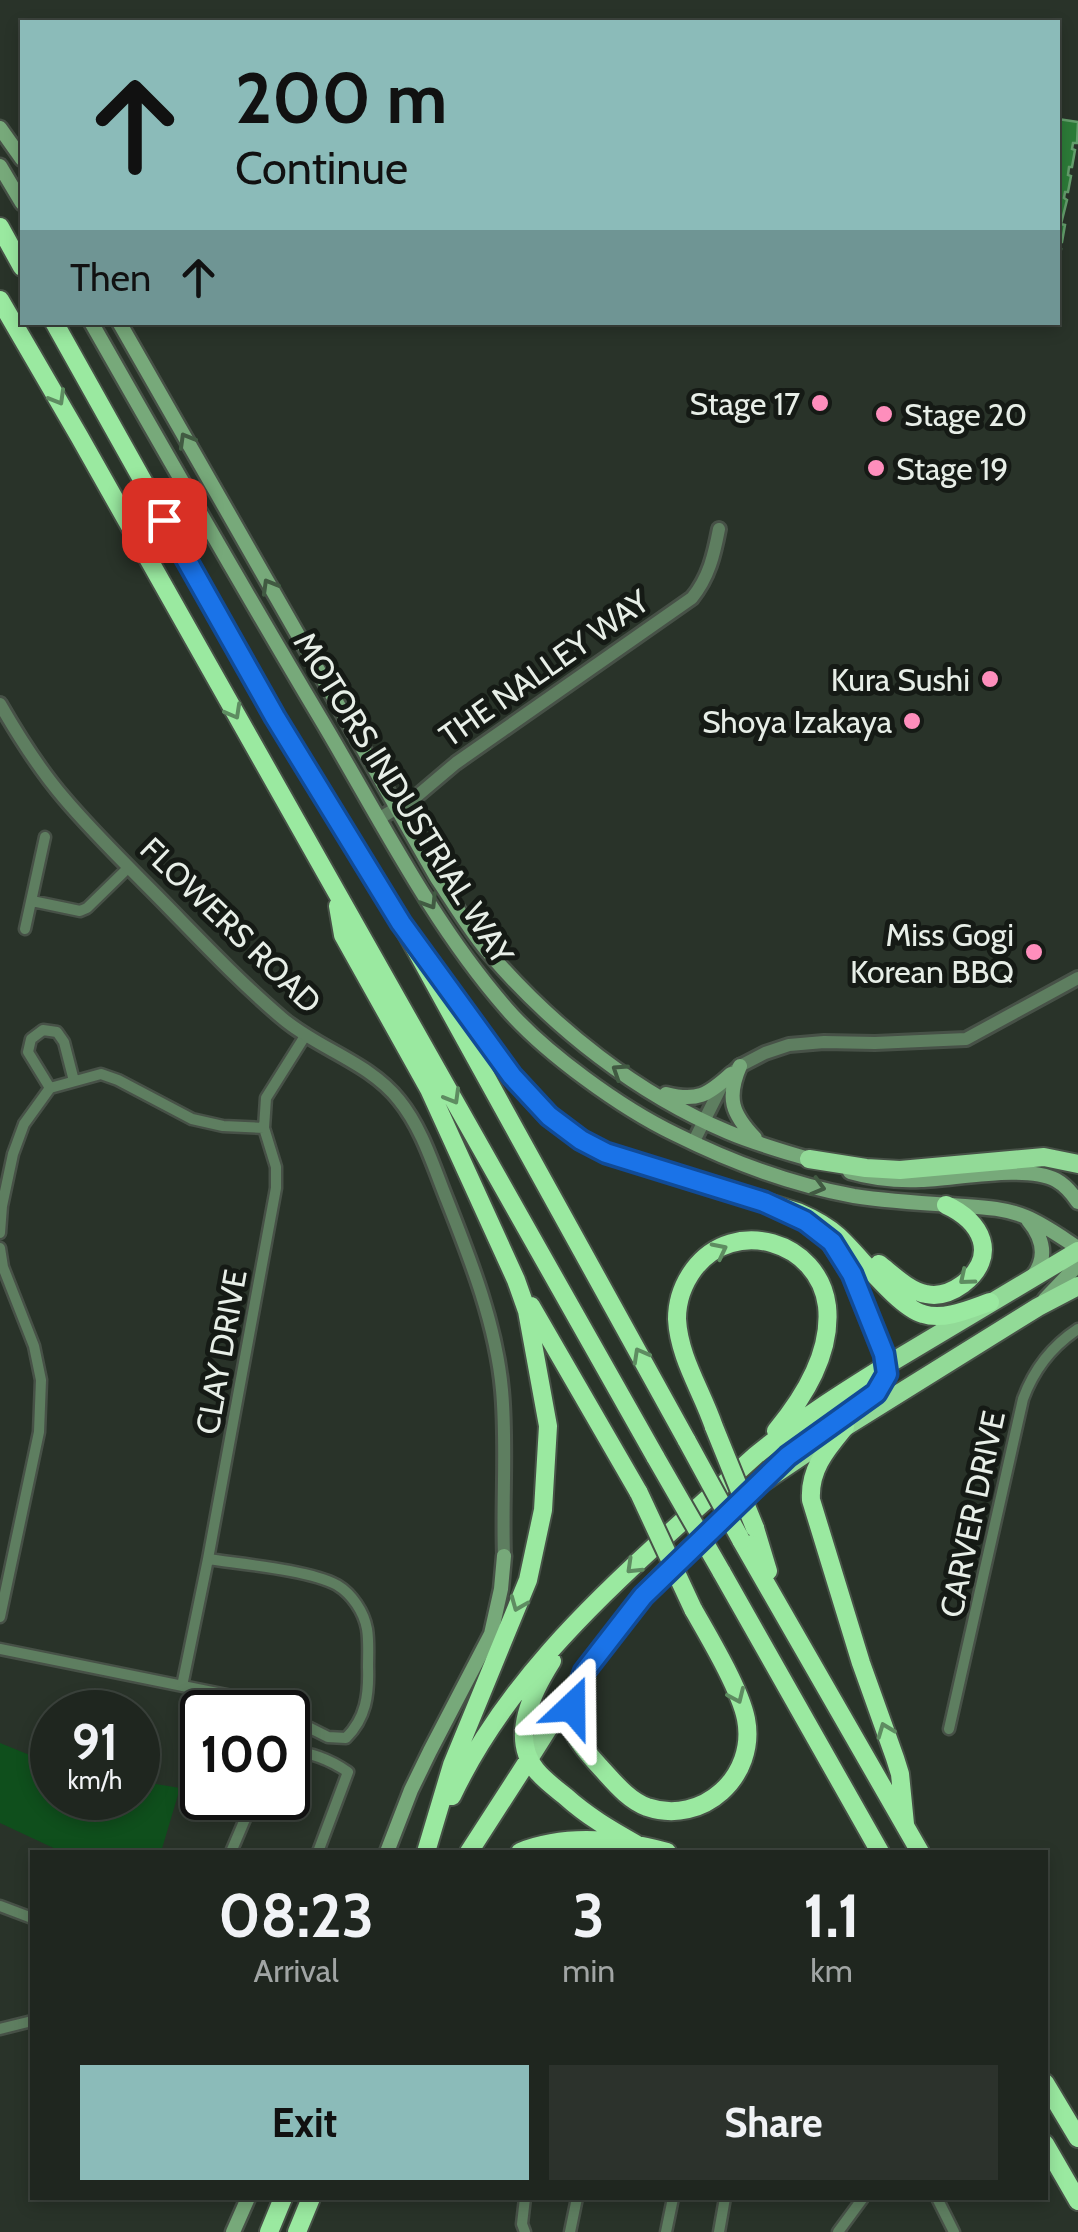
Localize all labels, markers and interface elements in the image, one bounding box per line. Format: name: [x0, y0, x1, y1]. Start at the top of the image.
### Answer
text: 200 m: [235, 55, 447, 141]
icon: ahead: [70, 60, 200, 190]
text: Continue: [235, 141, 408, 195]
icon: ahead: [171, 250, 226, 305]
text: Then: [70, 254, 151, 301]
place label: Stage 17: [690, 384, 800, 423]
one-way arrow: [45, 388, 65, 406]
marker: Stage 17: [809, 392, 831, 414]
place label: Stage 20: [904, 395, 1027, 434]
marker: Stage 20: [873, 403, 895, 425]
one-way arrow: [178, 433, 198, 451]
place label: Stage 19: [896, 449, 1008, 488]
marker: Stage 19: [865, 457, 887, 479]
pin: [122, 478, 207, 563]
icon: arrive: [137, 493, 192, 548]
one-way arrow: [261, 579, 281, 597]
street label: THE NALLEY WAY: [432, 581, 657, 755]
street label: MOTORS INDUSTRIAL WAY: [286, 625, 523, 972]
place label: Kura Sushi: [831, 660, 970, 699]
marker: Kura Sushi: [979, 668, 1001, 690]
one-way arrow: [222, 701, 242, 719]
place label: Shoya Izakaya: [702, 702, 893, 741]
marker: Shoya Izakaya: [901, 710, 923, 732]
street label: FLOWERS ROAD: [133, 829, 329, 1021]
one-way arrow: [417, 891, 436, 909]
place label: Miss Gogi Korean BBQ: [850, 915, 1014, 991]
marker: Miss Gogi Korean BBQ: [1023, 941, 1045, 963]
one-way arrow: [612, 1065, 630, 1084]
one-way arrow: [440, 1086, 460, 1104]
one-way arrow: [808, 1175, 825, 1196]
one-way arrow: [710, 1242, 728, 1262]
one-way arrow: [960, 1266, 978, 1284]
street label: CLAY DRIVE: [187, 1267, 255, 1437]
one-way arrow: [632, 1348, 652, 1366]
street label: CARVER DRIVE: [931, 1407, 1013, 1621]
one-way arrow: [627, 1555, 645, 1573]
one-way arrow: [510, 1594, 530, 1612]
position arrow: [520, 1655, 624, 1759]
one-way arrow: [725, 1686, 745, 1704]
speed limit sign: 100: [180, 1690, 310, 1820]
text: 91: [72, 1712, 118, 1773]
one-way arrow: [876, 1722, 896, 1739]
text: km/h: [68, 1765, 122, 1795]
text: 08:23: [218, 1879, 374, 1952]
text: 3: [573, 1879, 605, 1952]
text: 1.1: [803, 1879, 860, 1952]
text: Arrival: [254, 1951, 339, 1990]
text: min: [562, 1951, 615, 1990]
text: km: [810, 1951, 853, 1990]
button: Exit: [80, 2065, 529, 2180]
button: Share: [549, 2065, 998, 2180]

